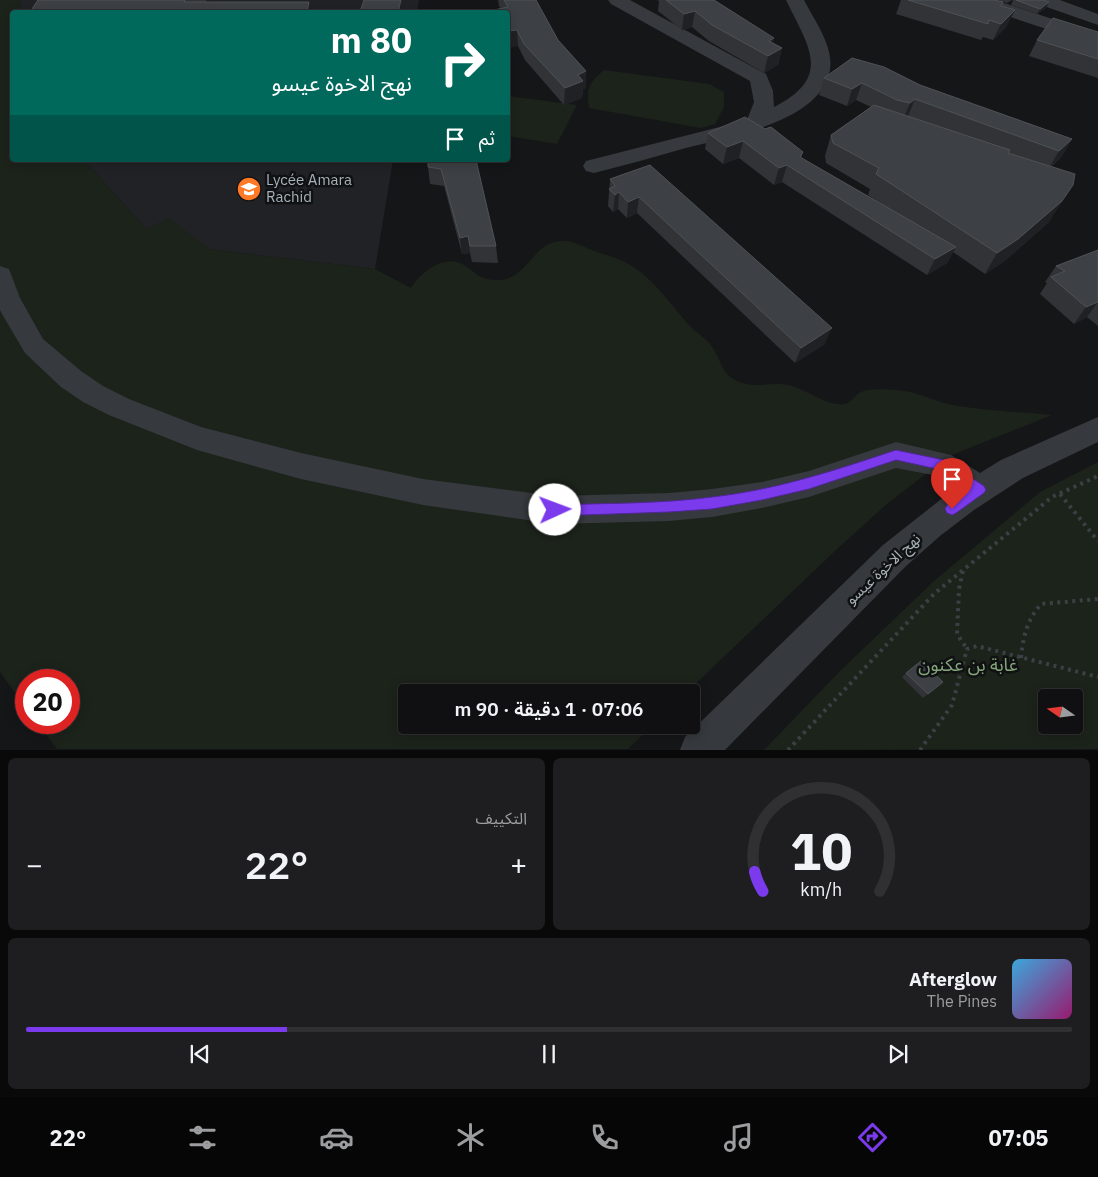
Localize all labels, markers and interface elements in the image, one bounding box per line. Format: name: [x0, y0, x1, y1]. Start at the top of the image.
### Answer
text: 80 m: [330, 17, 412, 63]
icon: right: [430, 30, 495, 95]
text: نهج الاخوة عيسو: [272, 68, 412, 97]
icon: arrive: [441, 125, 469, 153]
text: ثم: [479, 126, 495, 150]
place label: Lycée Amara Rachid: [266, 170, 352, 206]
school or university icon: Lycée Amara Rachid: [236, 176, 262, 202]
pin: [931, 458, 973, 509]
icon: arrive: [938, 465, 966, 493]
position arrow: [528, 483, 580, 535]
street label: نهج الاخوة عيسو: [841, 529, 926, 610]
park label: غابة بن عكنون: [918, 653, 1018, 676]
speed limit sign: 20: [15, 669, 80, 734]
north arrow: [1038, 689, 1082, 734]
map controls: [1038, 689, 1083, 734]
text: 07:06 · 1 دقيقة · 90 m: [454, 697, 644, 721]
text: التكييف: [475, 808, 527, 828]
text: 10: [790, 817, 853, 884]
text: 22°: [245, 840, 308, 889]
text: −: [26, 846, 43, 883]
text: +: [510, 846, 527, 883]
text: km/h: [801, 878, 843, 901]
text: Afterglow: [909, 967, 997, 991]
text: The Pines: [927, 991, 997, 1011]
icon: previous: [186, 1040, 214, 1068]
icon: pause: [535, 1040, 563, 1068]
icon: next: [884, 1040, 912, 1068]
icon: filters: [185, 1120, 220, 1155]
icon: car: [319, 1120, 354, 1155]
icon: climate: [453, 1120, 488, 1155]
icon: phone: [587, 1120, 622, 1155]
icon: music: [721, 1120, 756, 1155]
icon: directions: [855, 1120, 890, 1155]
text: 22°: [50, 1123, 86, 1152]
text: 07:05: [989, 1123, 1049, 1152]

